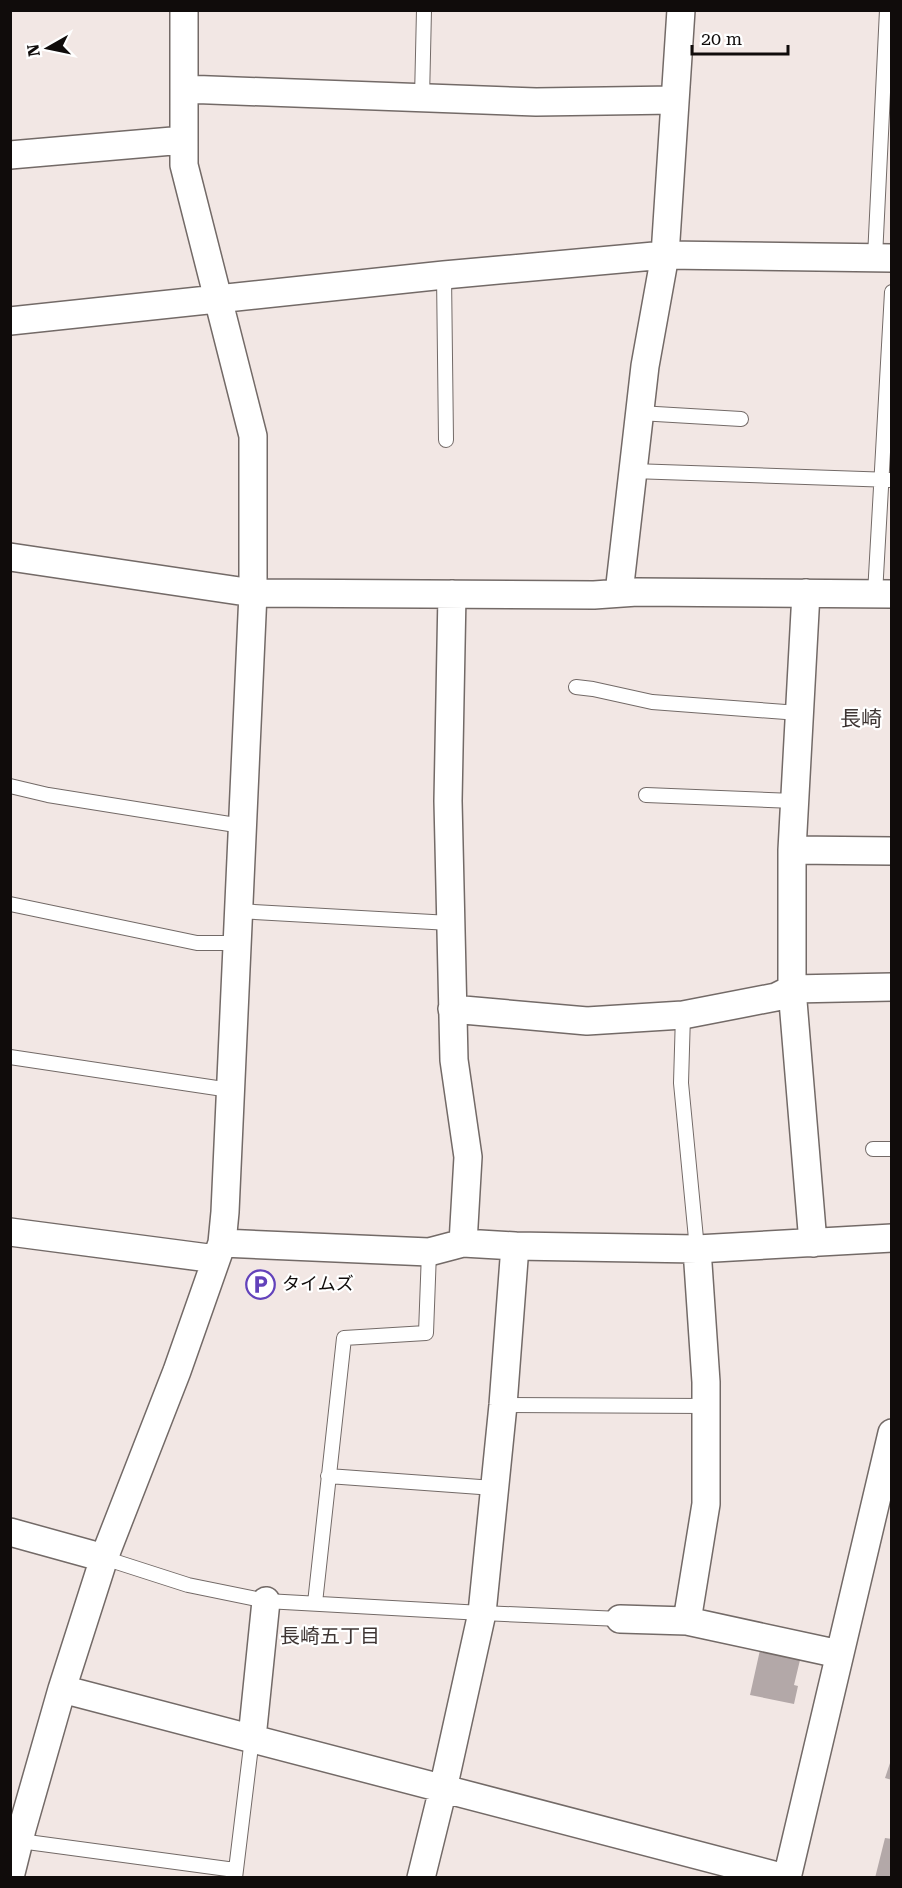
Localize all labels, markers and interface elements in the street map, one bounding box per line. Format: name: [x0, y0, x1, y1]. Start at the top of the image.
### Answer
north arrow: [18, 18, 78, 78]
scale bar: [692, 18, 788, 56]
text: 20 m: [701, 28, 742, 49]
text: N: [23, 43, 44, 58]
district label: 長崎: [840, 707, 882, 731]
parking icon: タイムズ: [245, 1268, 277, 1300]
place label: タイムズ: [282, 1273, 354, 1294]
district label: 長崎五丁目: [280, 1624, 380, 1648]

